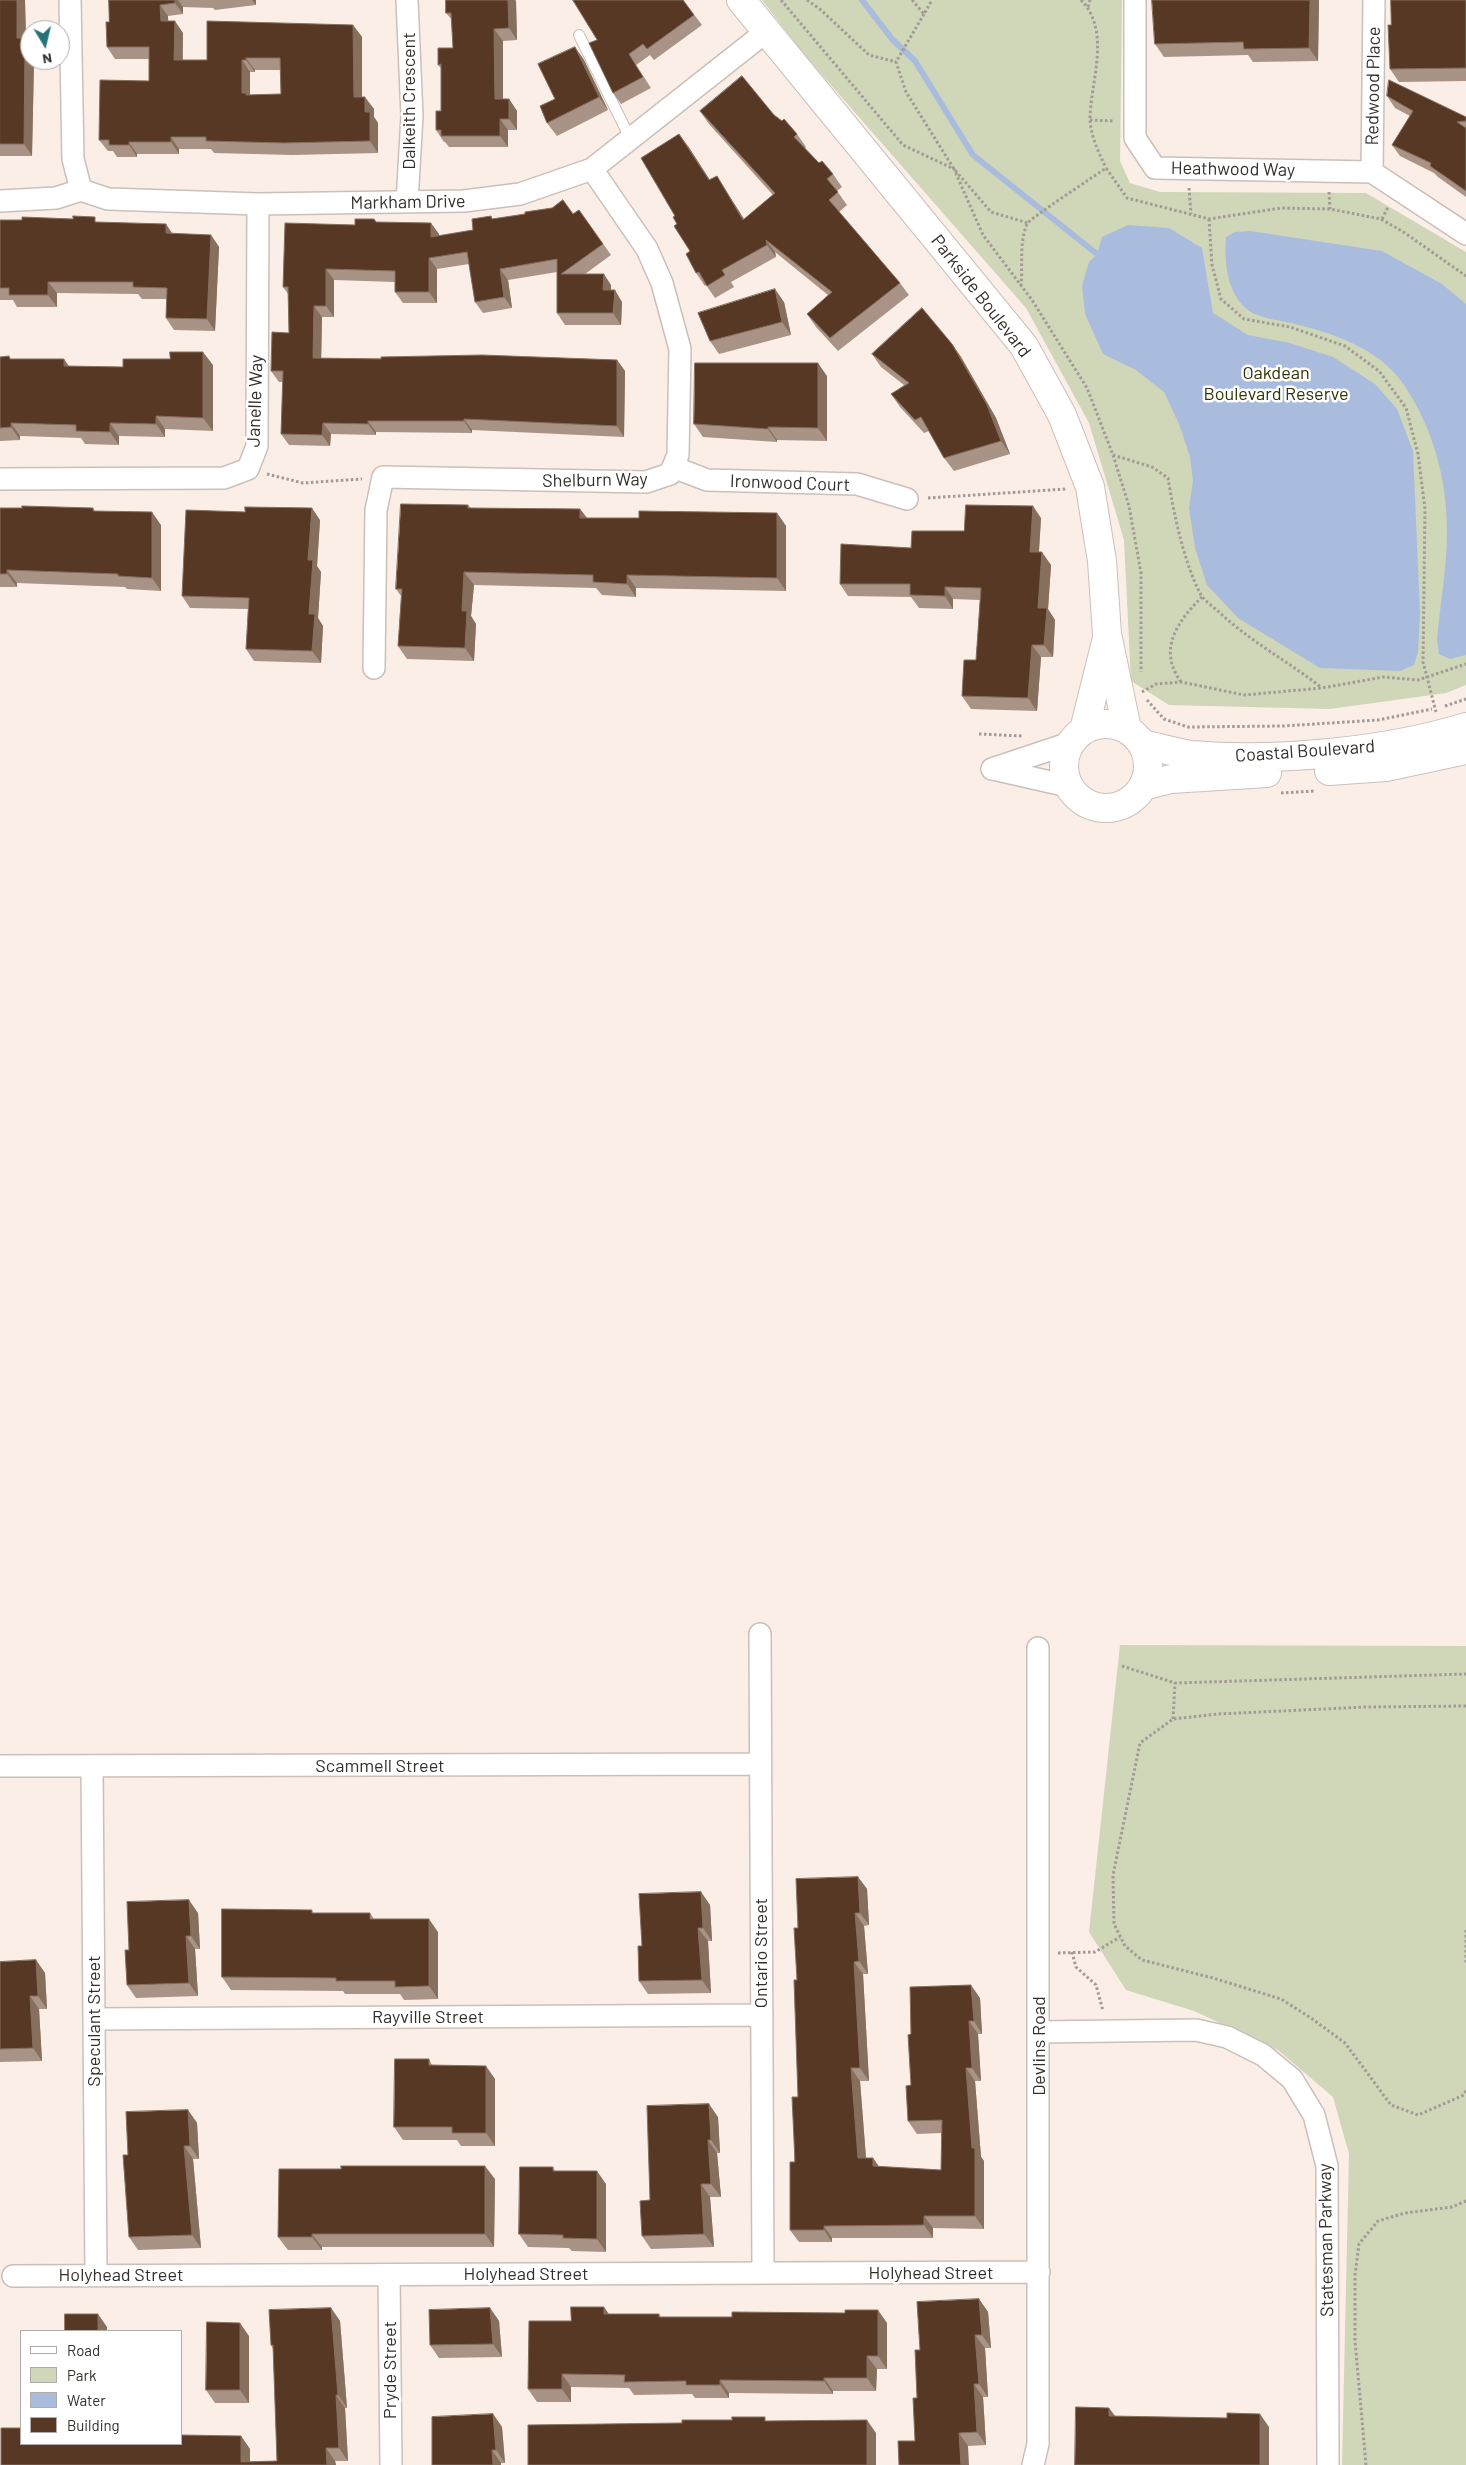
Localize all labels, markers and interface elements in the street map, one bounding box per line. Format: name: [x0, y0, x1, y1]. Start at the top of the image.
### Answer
north arrow: [20, 20, 70, 70]
street label: Redwood Place: [1361, 26, 1385, 146]
street label: Dalkeith Crescent: [398, 32, 420, 170]
text: N: [41, 50, 53, 68]
street label: Heathwood Way: [1171, 157, 1295, 181]
street label: Markham Drive: [350, 190, 466, 214]
street label: Parkside Boulevard: [926, 230, 1036, 362]
street label: Janelle Way: [243, 354, 267, 448]
park label: Oakdean Boulevard Reserve: [1203, 362, 1349, 404]
street label: Shelburn Way: [542, 468, 648, 492]
street label: Ironwood Court: [730, 470, 850, 496]
street label: Coastal Boulevard: [1234, 735, 1376, 767]
street label: Scammell Street: [315, 1755, 445, 1777]
street label: Ontario Street: [750, 1898, 772, 2008]
street label: Speculant Street: [83, 1955, 105, 2087]
street label: Devlins Road: [1028, 1996, 1050, 2096]
street label: Rayville Street: [372, 2006, 484, 2028]
street label: Statesman Parkway: [1314, 2163, 1338, 2317]
street label: Holyhead Street: [869, 2262, 993, 2284]
street label: Holyhead Street: [464, 2263, 588, 2285]
street label: Holyhead Street: [59, 2264, 183, 2286]
street label: Pryde Street: [379, 2321, 401, 2419]
legend: [20, 2330, 182, 2445]
text: Road: [67, 2341, 100, 2359]
text: Park: [67, 2366, 96, 2384]
text: Water: [67, 2391, 106, 2409]
text: Building: [67, 2416, 120, 2434]

